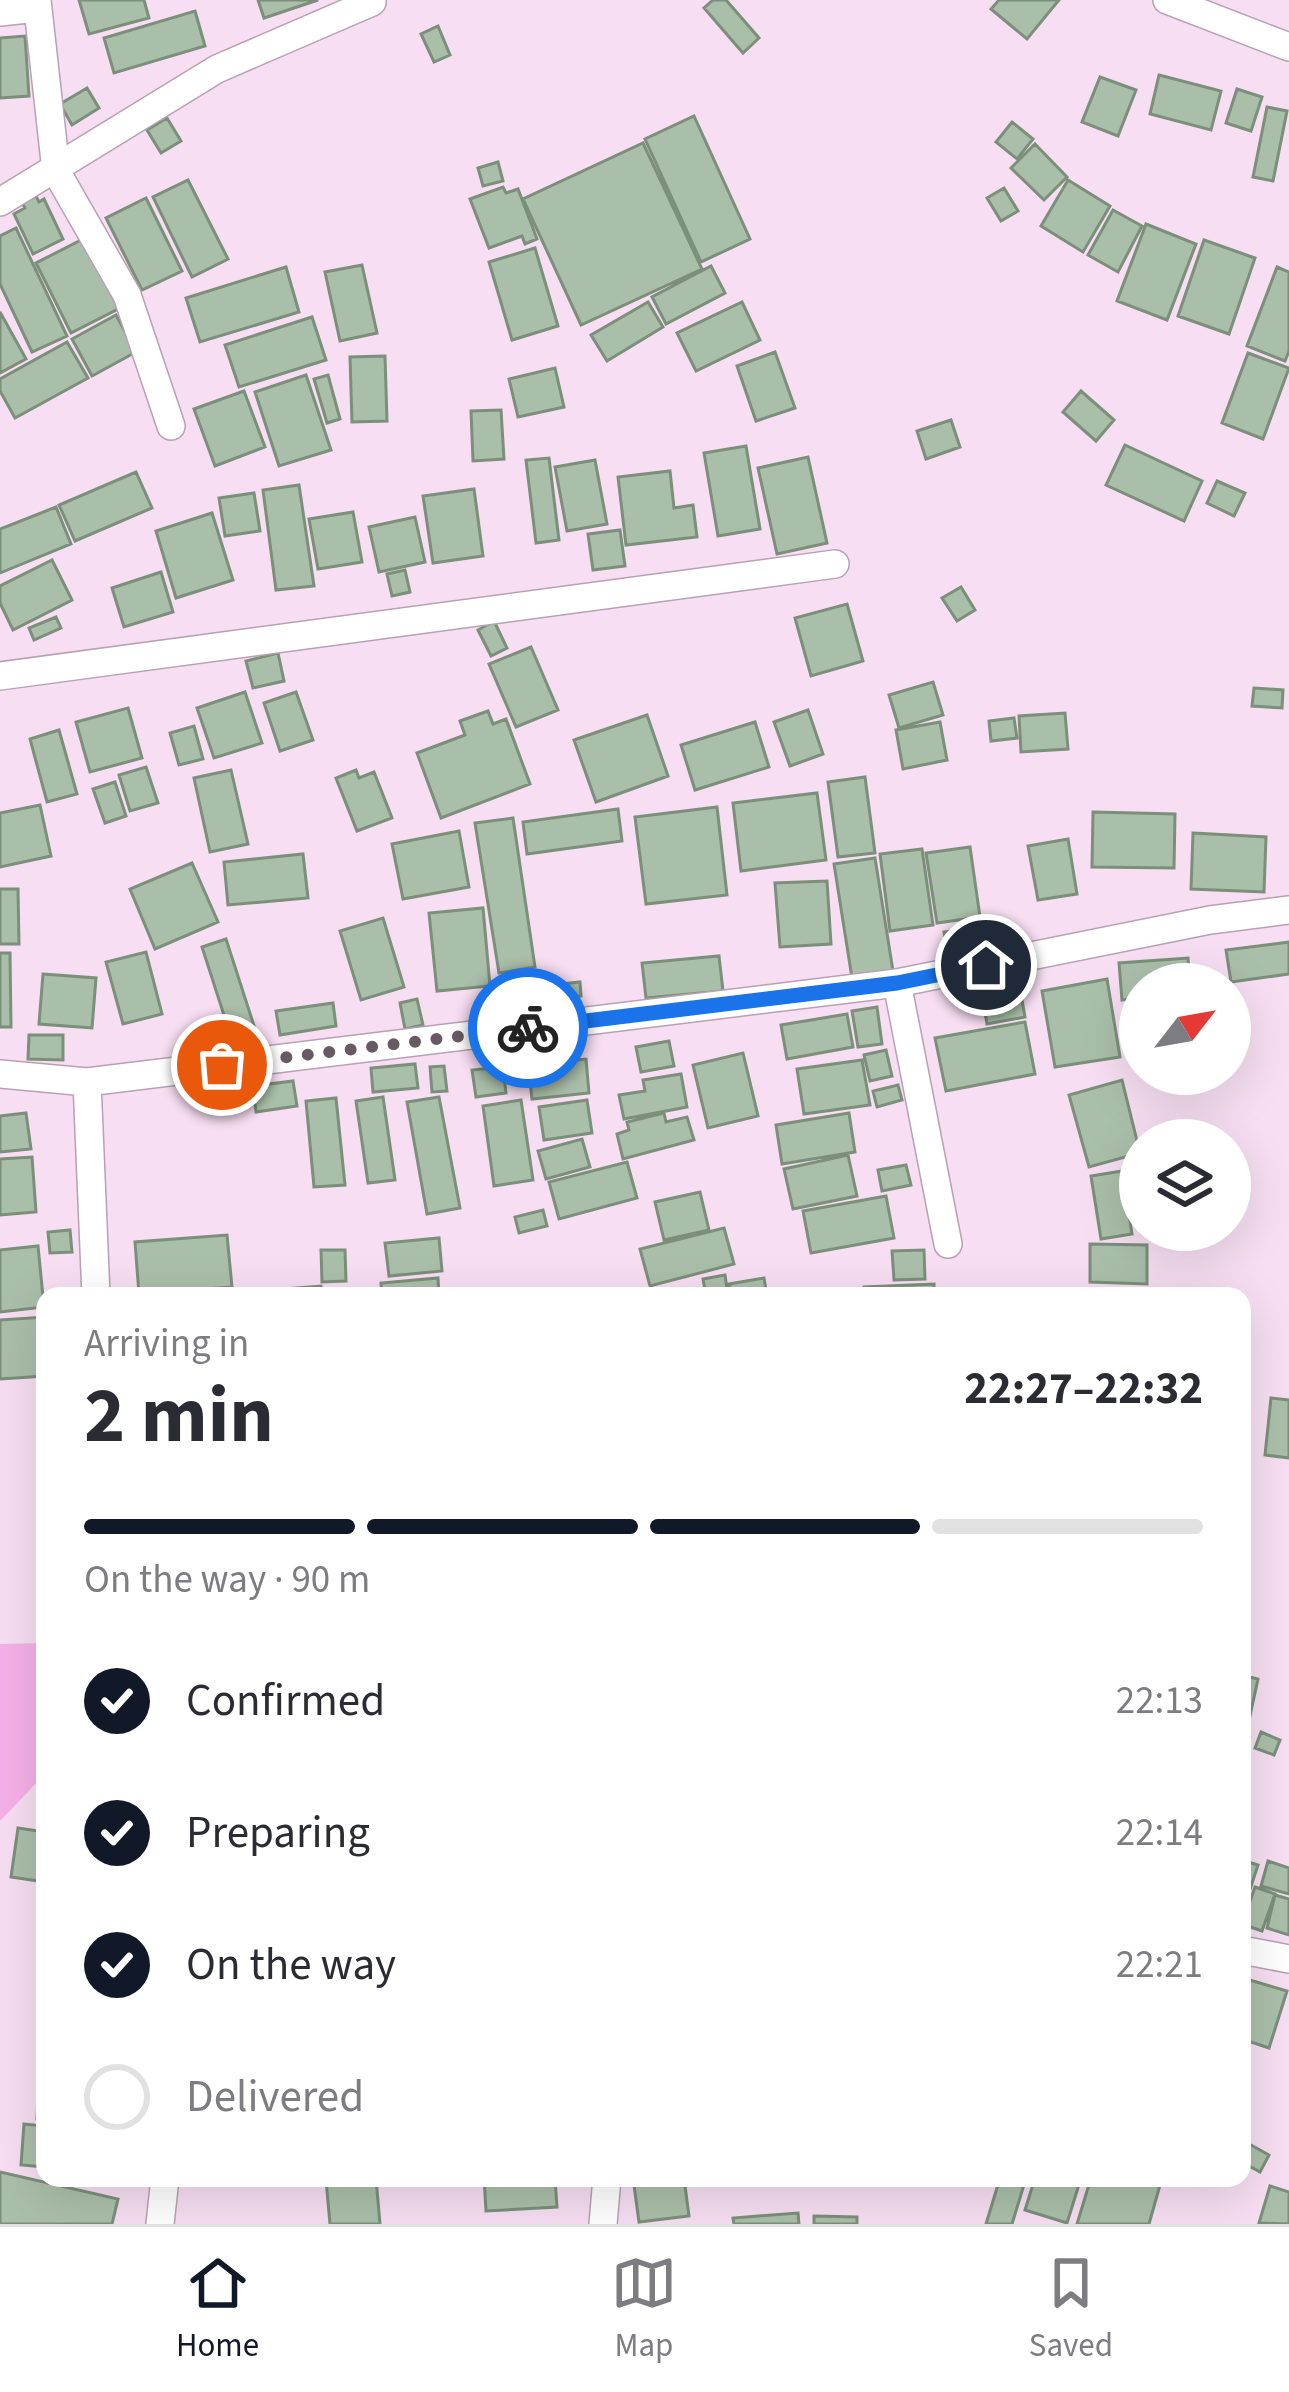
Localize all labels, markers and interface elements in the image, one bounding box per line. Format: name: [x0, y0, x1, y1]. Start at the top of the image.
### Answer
pin: [935, 914, 1037, 1016]
icon: home: [953, 932, 1019, 998]
north arrow: [1119, 963, 1251, 1095]
map controls: [1119, 963, 1251, 1251]
courier: [468, 968, 588, 1088]
icon: bike: [495, 995, 561, 1061]
pin: [171, 1014, 273, 1116]
icon: bag: [189, 1032, 255, 1098]
button: layers: [1119, 1119, 1251, 1251]
text: Arriving in: [84, 1316, 249, 1372]
text: 22:27–22:32: [964, 1357, 1203, 1421]
text: 2 min: [84, 1361, 274, 1472]
text: On the way · 90 m: [84, 1552, 370, 1608]
icon: check: [84, 1668, 150, 1734]
text: Confirmed: [186, 1669, 385, 1733]
text: 22:13: [1116, 1673, 1203, 1729]
icon: check: [84, 1800, 150, 1866]
text: Preparing: [186, 1801, 370, 1865]
text: 22:14: [1116, 1805, 1203, 1861]
icon: check: [84, 1932, 150, 1998]
text: On the way: [186, 1933, 396, 1997]
text: 22:21: [1116, 1937, 1203, 1993]
text: Delivered: [186, 2065, 364, 2129]
tab: Home: [176, 2250, 259, 2369]
tab: Map: [611, 2250, 677, 2369]
tab: Saved: [1029, 2250, 1113, 2369]

